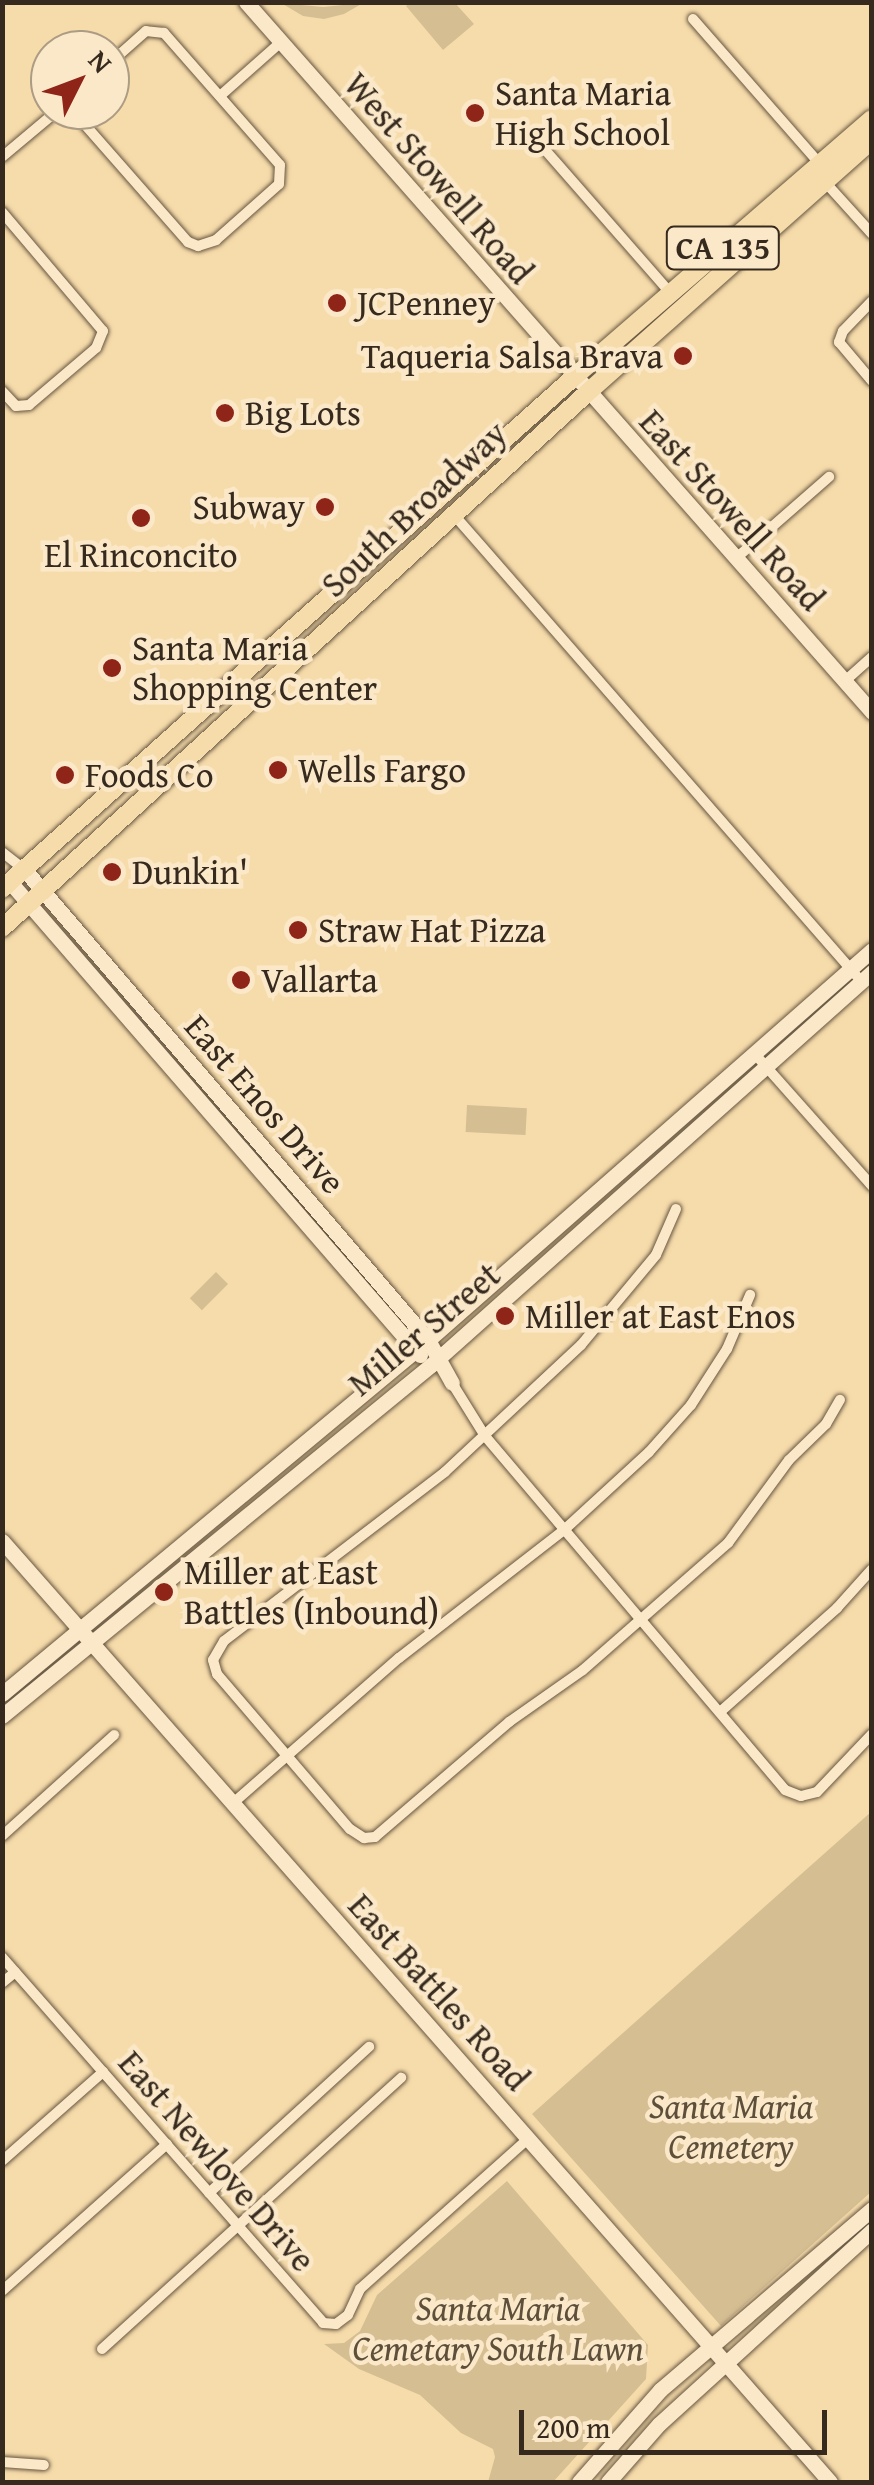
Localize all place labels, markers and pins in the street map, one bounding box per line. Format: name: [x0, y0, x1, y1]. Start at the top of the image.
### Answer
place label: Santa Maria High School: [495, 72, 671, 154]
marker: Santa Maria High School: [464, 102, 486, 124]
place label: JCPenney: [357, 282, 495, 324]
marker: JCPenney: [326, 292, 348, 314]
place label: Taqueria Salsa Brava: [361, 335, 663, 377]
marker: Taqueria Salsa Brava: [672, 345, 694, 367]
place label: Big Lots: [245, 392, 361, 434]
marker: Big Lots: [214, 402, 236, 424]
place label: Subway: [193, 486, 305, 528]
marker: Subway: [314, 496, 336, 518]
marker: El Rinconcito: [130, 507, 152, 529]
place label: El Rinconcito: [44, 534, 238, 576]
place label: Santa Maria Shopping Center: [132, 627, 377, 709]
marker: Santa Maria Shopping Center: [101, 657, 123, 679]
place label: Wells Fargo: [298, 749, 466, 791]
place label: Foods Co: [85, 754, 214, 796]
marker: Wells Fargo: [267, 759, 289, 781]
marker: Foods Co: [54, 764, 76, 786]
place label: Dunkin': [132, 851, 248, 893]
marker: Dunkin': [101, 861, 123, 883]
place label: Straw Hat Pizza: [318, 909, 546, 951]
marker: Straw Hat Pizza: [287, 919, 309, 941]
place label: Vallarta: [261, 959, 378, 1001]
marker: Vallarta: [230, 969, 252, 991]
place label: Miller at East Enos: [525, 1295, 796, 1337]
marker: Miller at East Enos: [494, 1305, 516, 1327]
place label: Miller at East Battles (Inbound): [184, 1551, 439, 1633]
marker: Miller at East Battles (Inbound): [153, 1581, 175, 1603]

